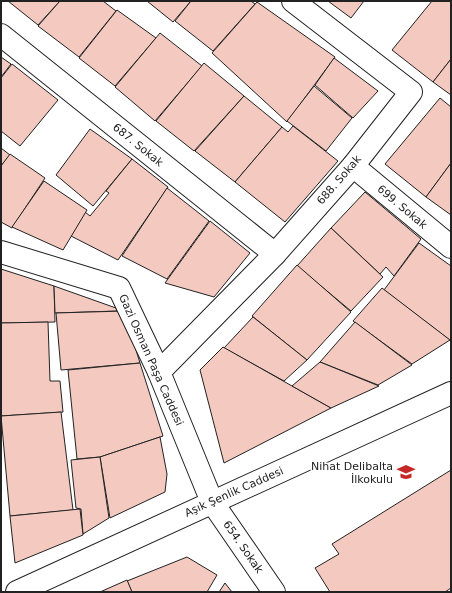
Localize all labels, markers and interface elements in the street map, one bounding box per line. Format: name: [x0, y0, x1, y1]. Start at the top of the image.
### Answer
street label: 687. Sokak: [110, 121, 166, 170]
street label: 688. Sokak: [314, 152, 364, 207]
street label: 699. Sokak: [374, 182, 430, 232]
street label: Gazi Osman Paşa Caddesi: [116, 292, 186, 428]
place label: Nihat Delibalta İlkokulu: [311, 460, 393, 486]
school or university icon: Nihat Delibalta İlkokulu: [396, 462, 416, 482]
street label: Aşık Şenlik Caddesi: [183, 464, 285, 520]
street label: 654. Sokak: [220, 518, 266, 576]

